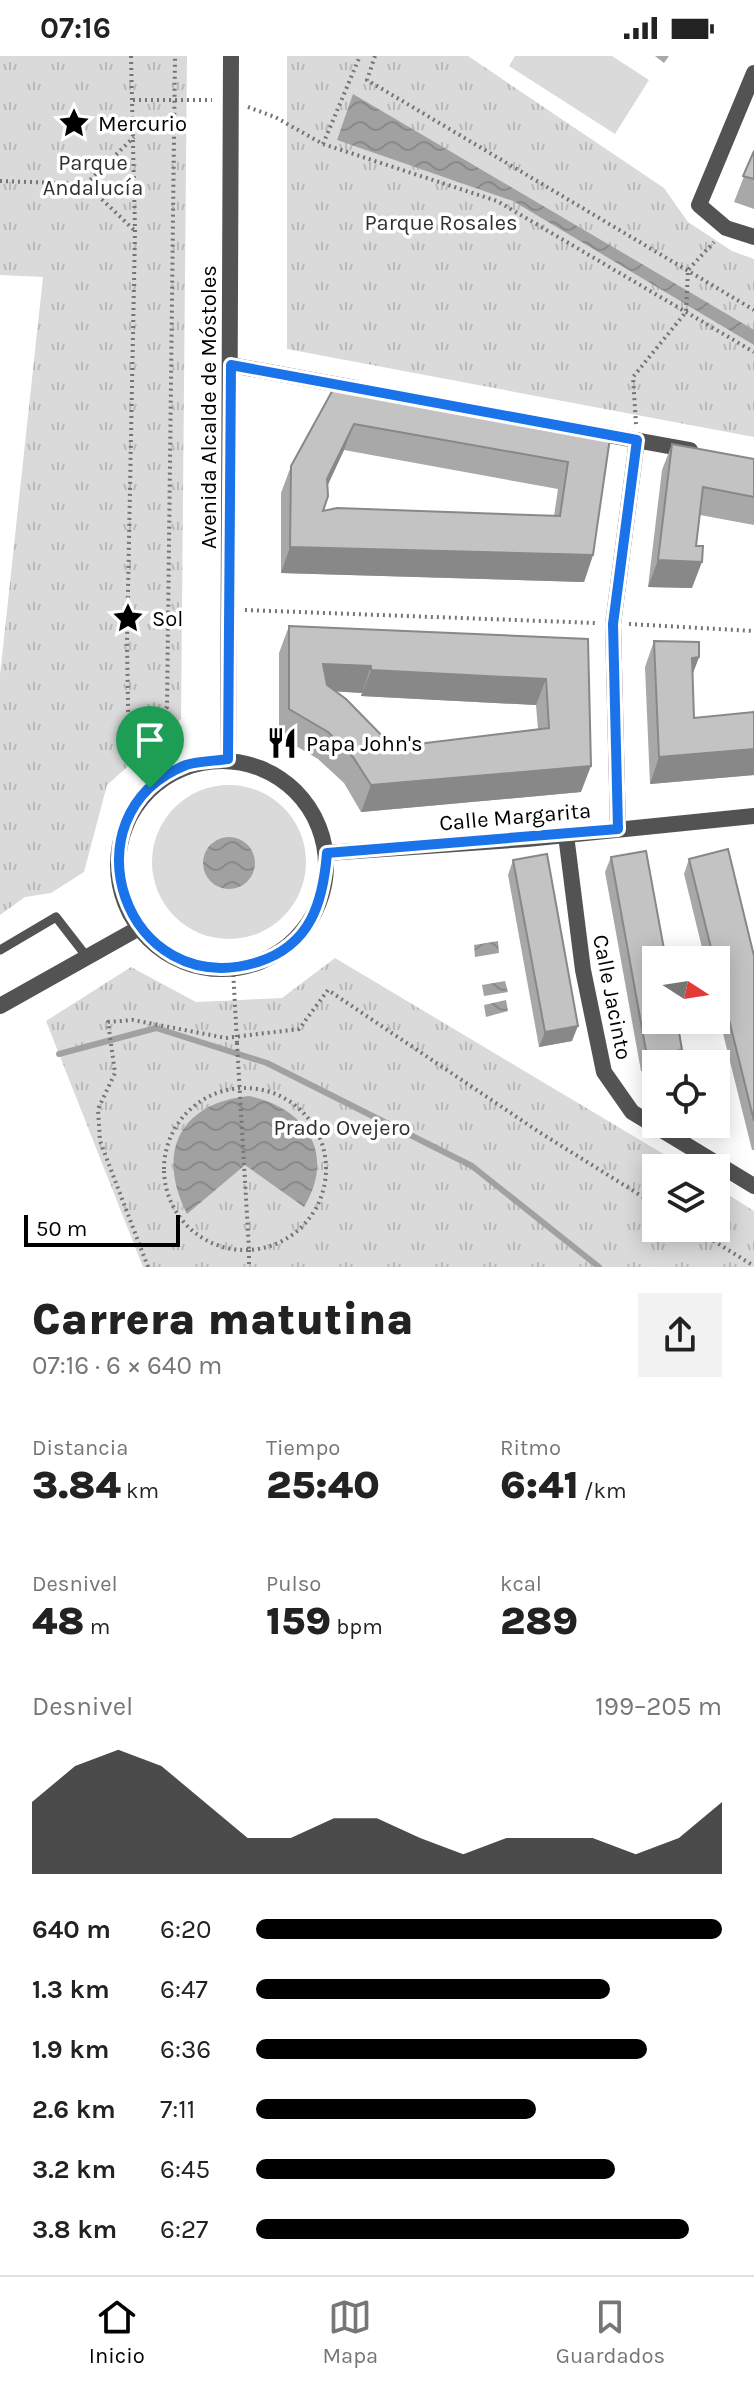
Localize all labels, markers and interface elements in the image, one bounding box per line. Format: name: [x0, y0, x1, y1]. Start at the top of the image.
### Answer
text: 07:16: [40, 10, 111, 46]
place icon: Mercurio: [57, 106, 91, 140]
place label: Mercurio: [98, 111, 187, 137]
park label: Parque Andalucía: [43, 150, 143, 201]
park label: Parque Rosales: [364, 210, 518, 236]
street label: Avenida Alcalde de Móstoles: [196, 265, 222, 549]
place icon: Sol: [111, 601, 145, 635]
place label: Sol: [152, 606, 183, 632]
pin: [116, 706, 184, 788]
icon: arrive: [128, 718, 172, 762]
restaurant icon: Papa John's: [265, 726, 299, 760]
place label: Papa John's: [306, 731, 422, 757]
street label: Calle Margarita: [438, 797, 592, 837]
street label: Calle Jacinto: [587, 932, 637, 1062]
north arrow: [642, 946, 730, 1034]
map controls: [642, 946, 730, 1242]
button: locate: [642, 1050, 730, 1138]
park label: Prado Ovejero: [273, 1115, 411, 1141]
button: layers: [642, 1154, 730, 1242]
scale bar: [24, 1211, 180, 1247]
text: 50 m: [36, 1216, 87, 1242]
button: share: [638, 1293, 722, 1377]
text: Carrera matutina: [32, 1294, 414, 1345]
text: 07:16 · 6 × 640 m: [32, 1350, 222, 1381]
text: Distancia: [32, 1435, 128, 1461]
text: Tiempo: [266, 1435, 340, 1461]
text: Ritmo: [500, 1435, 561, 1461]
text: 3.84: [32, 1461, 121, 1508]
text: 25:40: [266, 1461, 380, 1508]
text: 6:41: [500, 1461, 579, 1508]
text: km: [121, 1478, 159, 1504]
text: /km: [579, 1478, 627, 1504]
text: Desnivel: [32, 1571, 118, 1597]
text: Pulso: [266, 1571, 321, 1597]
text: kcal: [500, 1571, 542, 1597]
text: 48: [32, 1597, 85, 1644]
text: 159: [266, 1597, 331, 1644]
text: 289: [500, 1597, 578, 1644]
text: m: [85, 1614, 110, 1640]
text: bpm: [331, 1614, 383, 1640]
text: Desnivel: [32, 1691, 133, 1722]
text: 199–205 m: [595, 1691, 722, 1722]
text: 640 m: [32, 1914, 111, 1945]
text: 6:20: [160, 1914, 211, 1945]
text: 1.3 km: [32, 1974, 110, 2005]
text: 6:47: [160, 1974, 208, 2005]
text: 1.9 km: [32, 2034, 109, 2065]
text: 6:36: [160, 2034, 211, 2065]
text: 2.6 km: [32, 2094, 116, 2125]
text: 7:11: [160, 2094, 195, 2125]
text: 3.2 km: [32, 2154, 116, 2185]
text: 6:45: [160, 2154, 210, 2185]
text: 3.8 km: [32, 2214, 117, 2245]
text: 6:27: [160, 2214, 208, 2245]
tab: Inicio: [89, 2295, 145, 2369]
tab: Mapa: [322, 2295, 378, 2369]
tab: Guardados: [556, 2295, 665, 2369]

